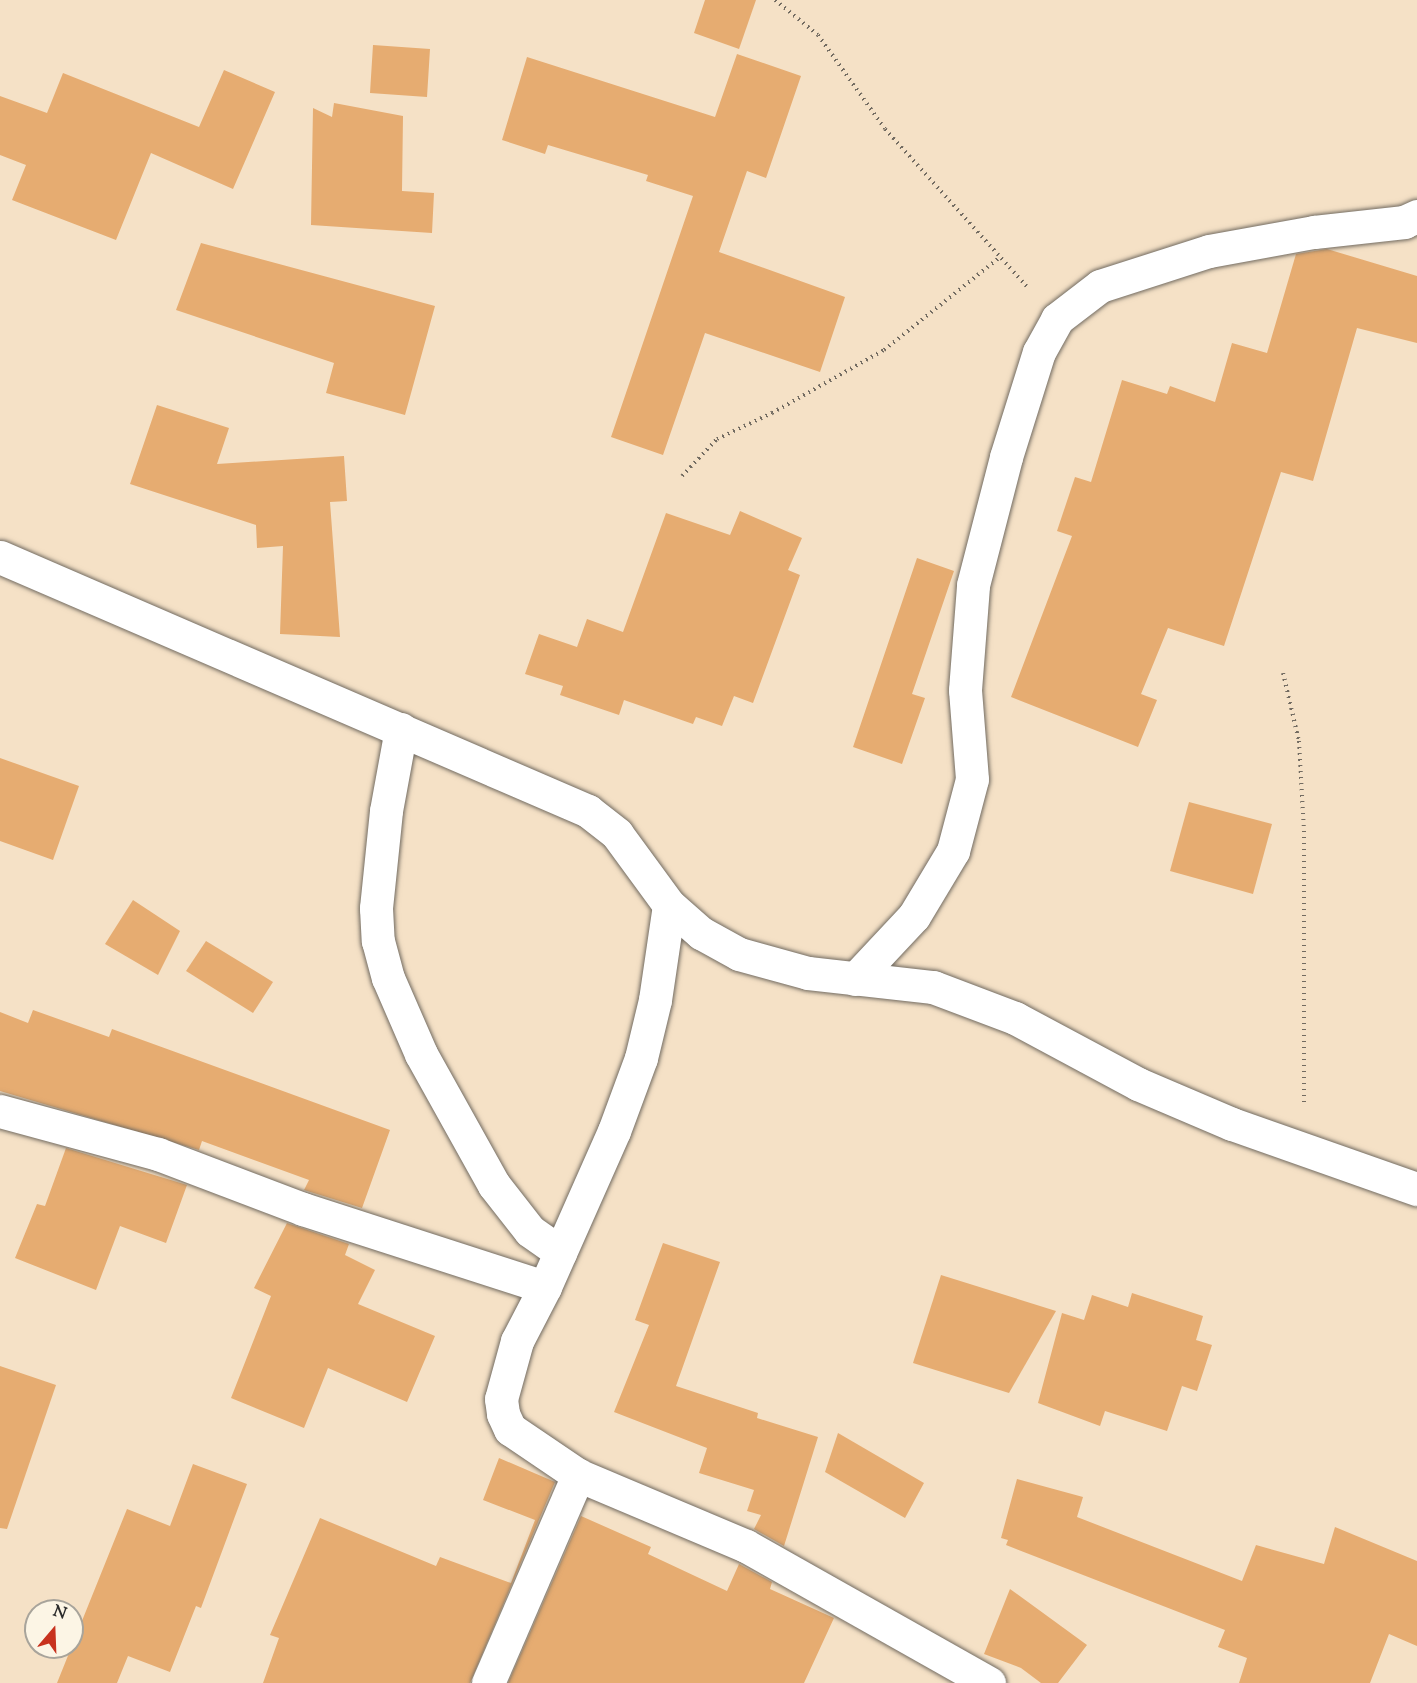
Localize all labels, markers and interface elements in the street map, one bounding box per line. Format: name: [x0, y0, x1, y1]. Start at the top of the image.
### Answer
north arrow: [24, 1599, 84, 1659]
text: N: [50, 1600, 69, 1626]

